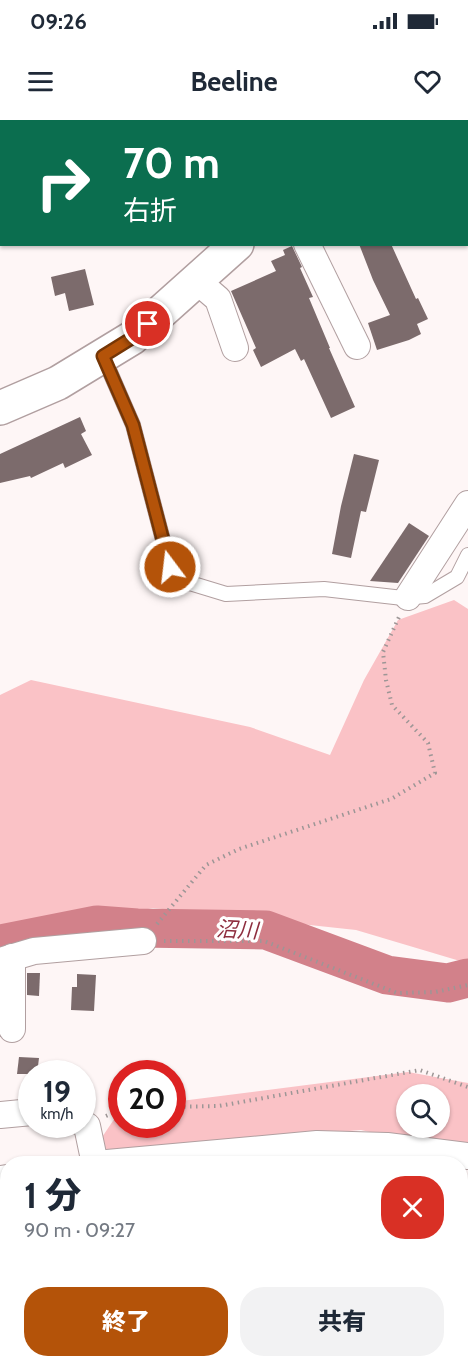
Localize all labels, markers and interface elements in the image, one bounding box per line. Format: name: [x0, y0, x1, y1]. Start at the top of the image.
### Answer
text: 09:26: [30, 8, 87, 35]
icon: menu: [24, 65, 57, 98]
text: Beeline: [190, 65, 278, 98]
icon: heart: [411, 65, 444, 98]
text: 70 m: [123, 137, 220, 189]
icon: right: [24, 144, 102, 222]
text: 右折: [123, 194, 177, 227]
pin: [122, 298, 173, 349]
icon: arrive: [131, 307, 164, 340]
position arrow: [138, 535, 202, 599]
water label: 沼川: [215, 916, 261, 943]
speed limit sign: 20: [108, 1060, 186, 1138]
text: 19: [43, 1073, 71, 1110]
map controls: [396, 1084, 450, 1138]
button: search: [396, 1084, 450, 1138]
text: km/h: [41, 1105, 73, 1123]
text: 1 分: [24, 1173, 81, 1217]
button: close: [381, 1176, 444, 1239]
text: 90 m · 09:27: [24, 1218, 135, 1242]
button: 終了: [24, 1287, 228, 1356]
button: 共有: [240, 1287, 444, 1356]

